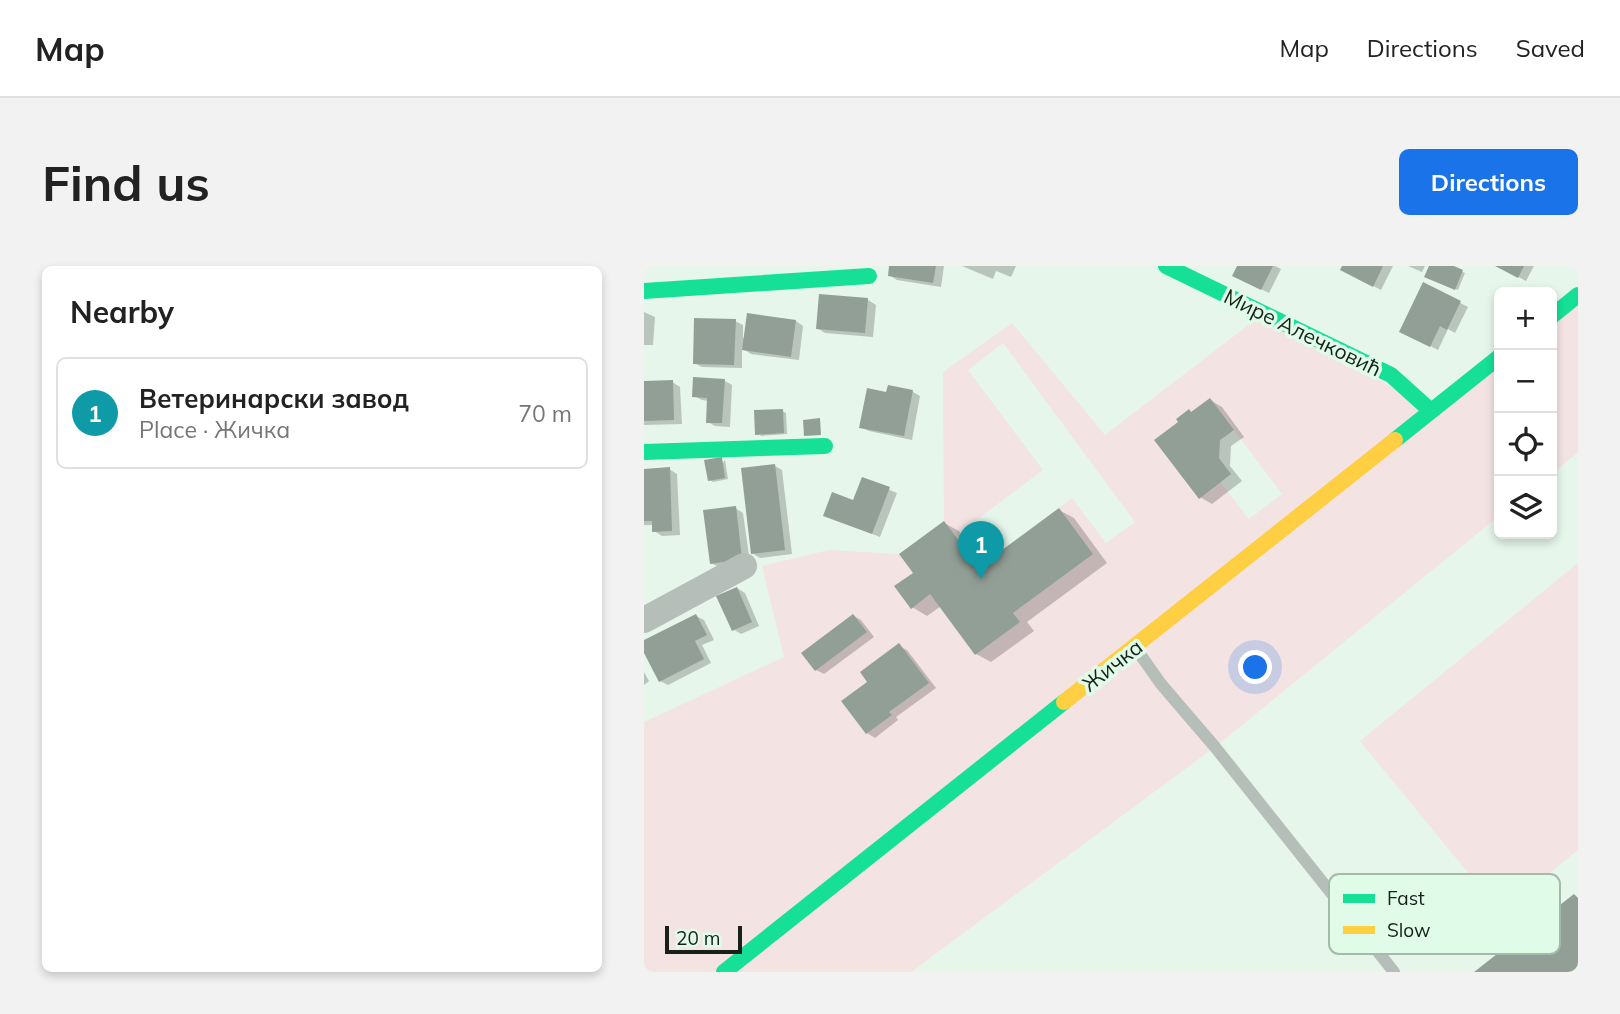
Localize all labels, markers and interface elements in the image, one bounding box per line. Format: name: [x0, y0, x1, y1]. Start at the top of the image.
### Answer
text: Map: [35, 28, 105, 69]
text: Map: [1279, 33, 1329, 63]
text: Directions: [1367, 33, 1478, 63]
text: Saved: [1516, 33, 1585, 63]
button: Directions: [1399, 149, 1578, 215]
text: Find us: [42, 152, 210, 213]
street label: Мире Алечковић: [1220, 283, 1386, 381]
map controls: [1494, 287, 1557, 539]
button: +: [1494, 287, 1557, 350]
text: Nearby: [70, 293, 174, 331]
button: −: [1494, 350, 1557, 413]
text: Ветеринарски завод: [139, 382, 409, 415]
text: 1: [88, 399, 102, 428]
text: 70 m: [518, 399, 572, 428]
button: locate: [1494, 413, 1557, 476]
text: Place · Жичка: [139, 415, 290, 444]
button: layers: [1494, 476, 1557, 539]
pin: 1: [958, 521, 1004, 579]
street label: Жичка: [1077, 633, 1147, 697]
your location: [1238, 650, 1272, 684]
legend: [1329, 874, 1560, 954]
text: Fast: [1387, 886, 1425, 910]
text: Slow: [1387, 918, 1431, 942]
scale bar: [665, 923, 742, 955]
text: 20 m: [676, 926, 720, 950]

